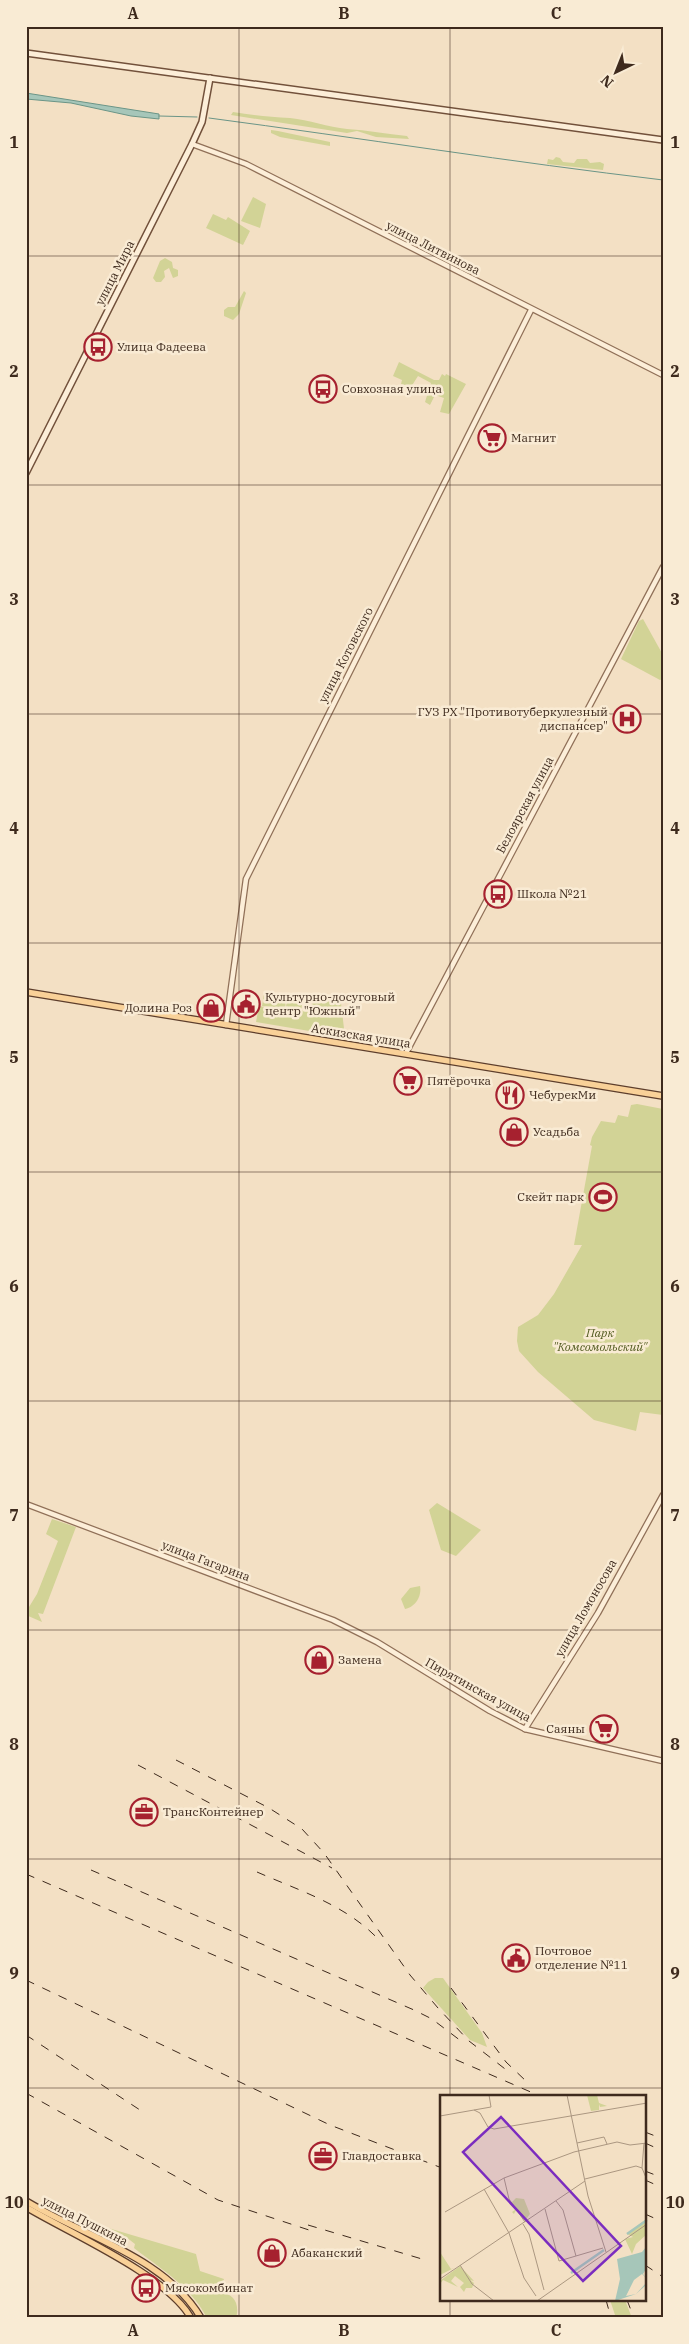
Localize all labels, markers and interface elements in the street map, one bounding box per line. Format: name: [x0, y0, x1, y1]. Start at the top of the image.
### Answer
text: A: [127, 3, 139, 23]
text: B: [338, 3, 350, 23]
text: C: [551, 3, 561, 23]
north arrow: [592, 48, 642, 98]
text: N: [597, 71, 617, 92]
text: 1: [9, 132, 19, 152]
text: 1: [670, 132, 680, 152]
street label: улица Литвинова: [384, 217, 483, 278]
street label: улица Мира: [92, 237, 138, 308]
bus stop icon: Улица Фадеева: [83, 332, 113, 362]
place label: Улица Фадеева: [117, 339, 206, 354]
text: 2: [9, 361, 19, 381]
text: 2: [670, 361, 680, 381]
bus stop icon: Совхозная улица: [308, 374, 338, 404]
place label: Совхозная улица: [342, 381, 443, 396]
supermarket icon: Магнит: [477, 423, 507, 453]
place label: Магнит: [511, 430, 556, 445]
text: 3: [9, 589, 19, 609]
text: 3: [670, 589, 680, 609]
street label: улица Котовского: [315, 604, 376, 705]
place label: ГУЗ РХ "Противотуберкулезный диспансер": [418, 704, 608, 733]
hospital icon: ГУЗ РХ "Противотуберкулезный диспансер": [612, 704, 642, 734]
street label: Белоярская улица: [493, 753, 557, 856]
text: 4: [9, 818, 19, 838]
text: 4: [670, 818, 680, 838]
bus stop icon: Школа №21: [483, 879, 513, 909]
place label: Школа №21: [517, 886, 587, 901]
public building icon: Культурно-досуговый центр "Южный": [231, 989, 261, 1019]
place label: Культурно-досуговый центр "Южный": [265, 989, 395, 1018]
shop icon: Долина Роз: [196, 993, 226, 1023]
place label: Долина Роз: [125, 1000, 192, 1015]
street label: Аскизская улица: [310, 1020, 412, 1051]
text: 5: [9, 1047, 19, 1067]
text: 5: [670, 1047, 680, 1067]
supermarket icon: Пятёрочка: [393, 1066, 423, 1096]
place label: Пятёрочка: [427, 1073, 492, 1088]
restaurant icon: ЧебурекМи: [495, 1080, 525, 1110]
place label: ЧебурекМи: [529, 1087, 596, 1102]
shop icon: Усадьба: [499, 1117, 529, 1147]
place label: Усадьба: [533, 1124, 580, 1139]
sports icon: Скейт парк: [588, 1182, 618, 1212]
place label: Скейт парк: [517, 1189, 584, 1204]
text: 6: [9, 1276, 19, 1296]
text: 6: [670, 1276, 680, 1296]
park label: Парк "Комсомольский": [553, 1325, 648, 1354]
text: 7: [9, 1505, 19, 1525]
text: 7: [670, 1505, 680, 1525]
street label: улица Гагарина: [160, 1537, 253, 1584]
street label: улица Ломоносова: [552, 1556, 620, 1659]
shop icon: Замена: [304, 1645, 334, 1675]
place label: Замена: [338, 1652, 382, 1667]
street label: Пирятинская улица: [423, 1654, 534, 1725]
supermarket icon: Саяны: [589, 1714, 619, 1744]
place label: Саяны: [546, 1721, 585, 1736]
text: 8: [9, 1734, 19, 1754]
text: 8: [670, 1734, 680, 1754]
office icon: ТрансКонтейнер: [129, 1797, 159, 1827]
place label: ТрансКонтейнер: [163, 1804, 264, 1819]
public building icon: Почтовое отделение №11: [501, 1943, 531, 1973]
place label: Почтовое отделение №11: [535, 1943, 628, 1972]
text: 9: [9, 1963, 19, 1983]
text: 9: [670, 1963, 680, 1983]
inset map: [440, 2095, 646, 2302]
office icon: Главдоставка: [308, 2141, 338, 2171]
place label: Главдоставка: [342, 2148, 422, 2163]
text: 10: [4, 2192, 24, 2212]
text: 10: [665, 2192, 685, 2212]
street label: улица Пушкина: [40, 2193, 131, 2249]
shop icon: Абаканский: [257, 2238, 287, 2268]
place label: Абаканский: [291, 2245, 363, 2260]
bus stop icon: Мясокомбинат: [131, 2273, 161, 2303]
place label: Мясокомбинат: [165, 2280, 253, 2295]
text: A: [127, 2320, 139, 2340]
text: B: [338, 2320, 350, 2340]
text: C: [551, 2320, 561, 2340]

